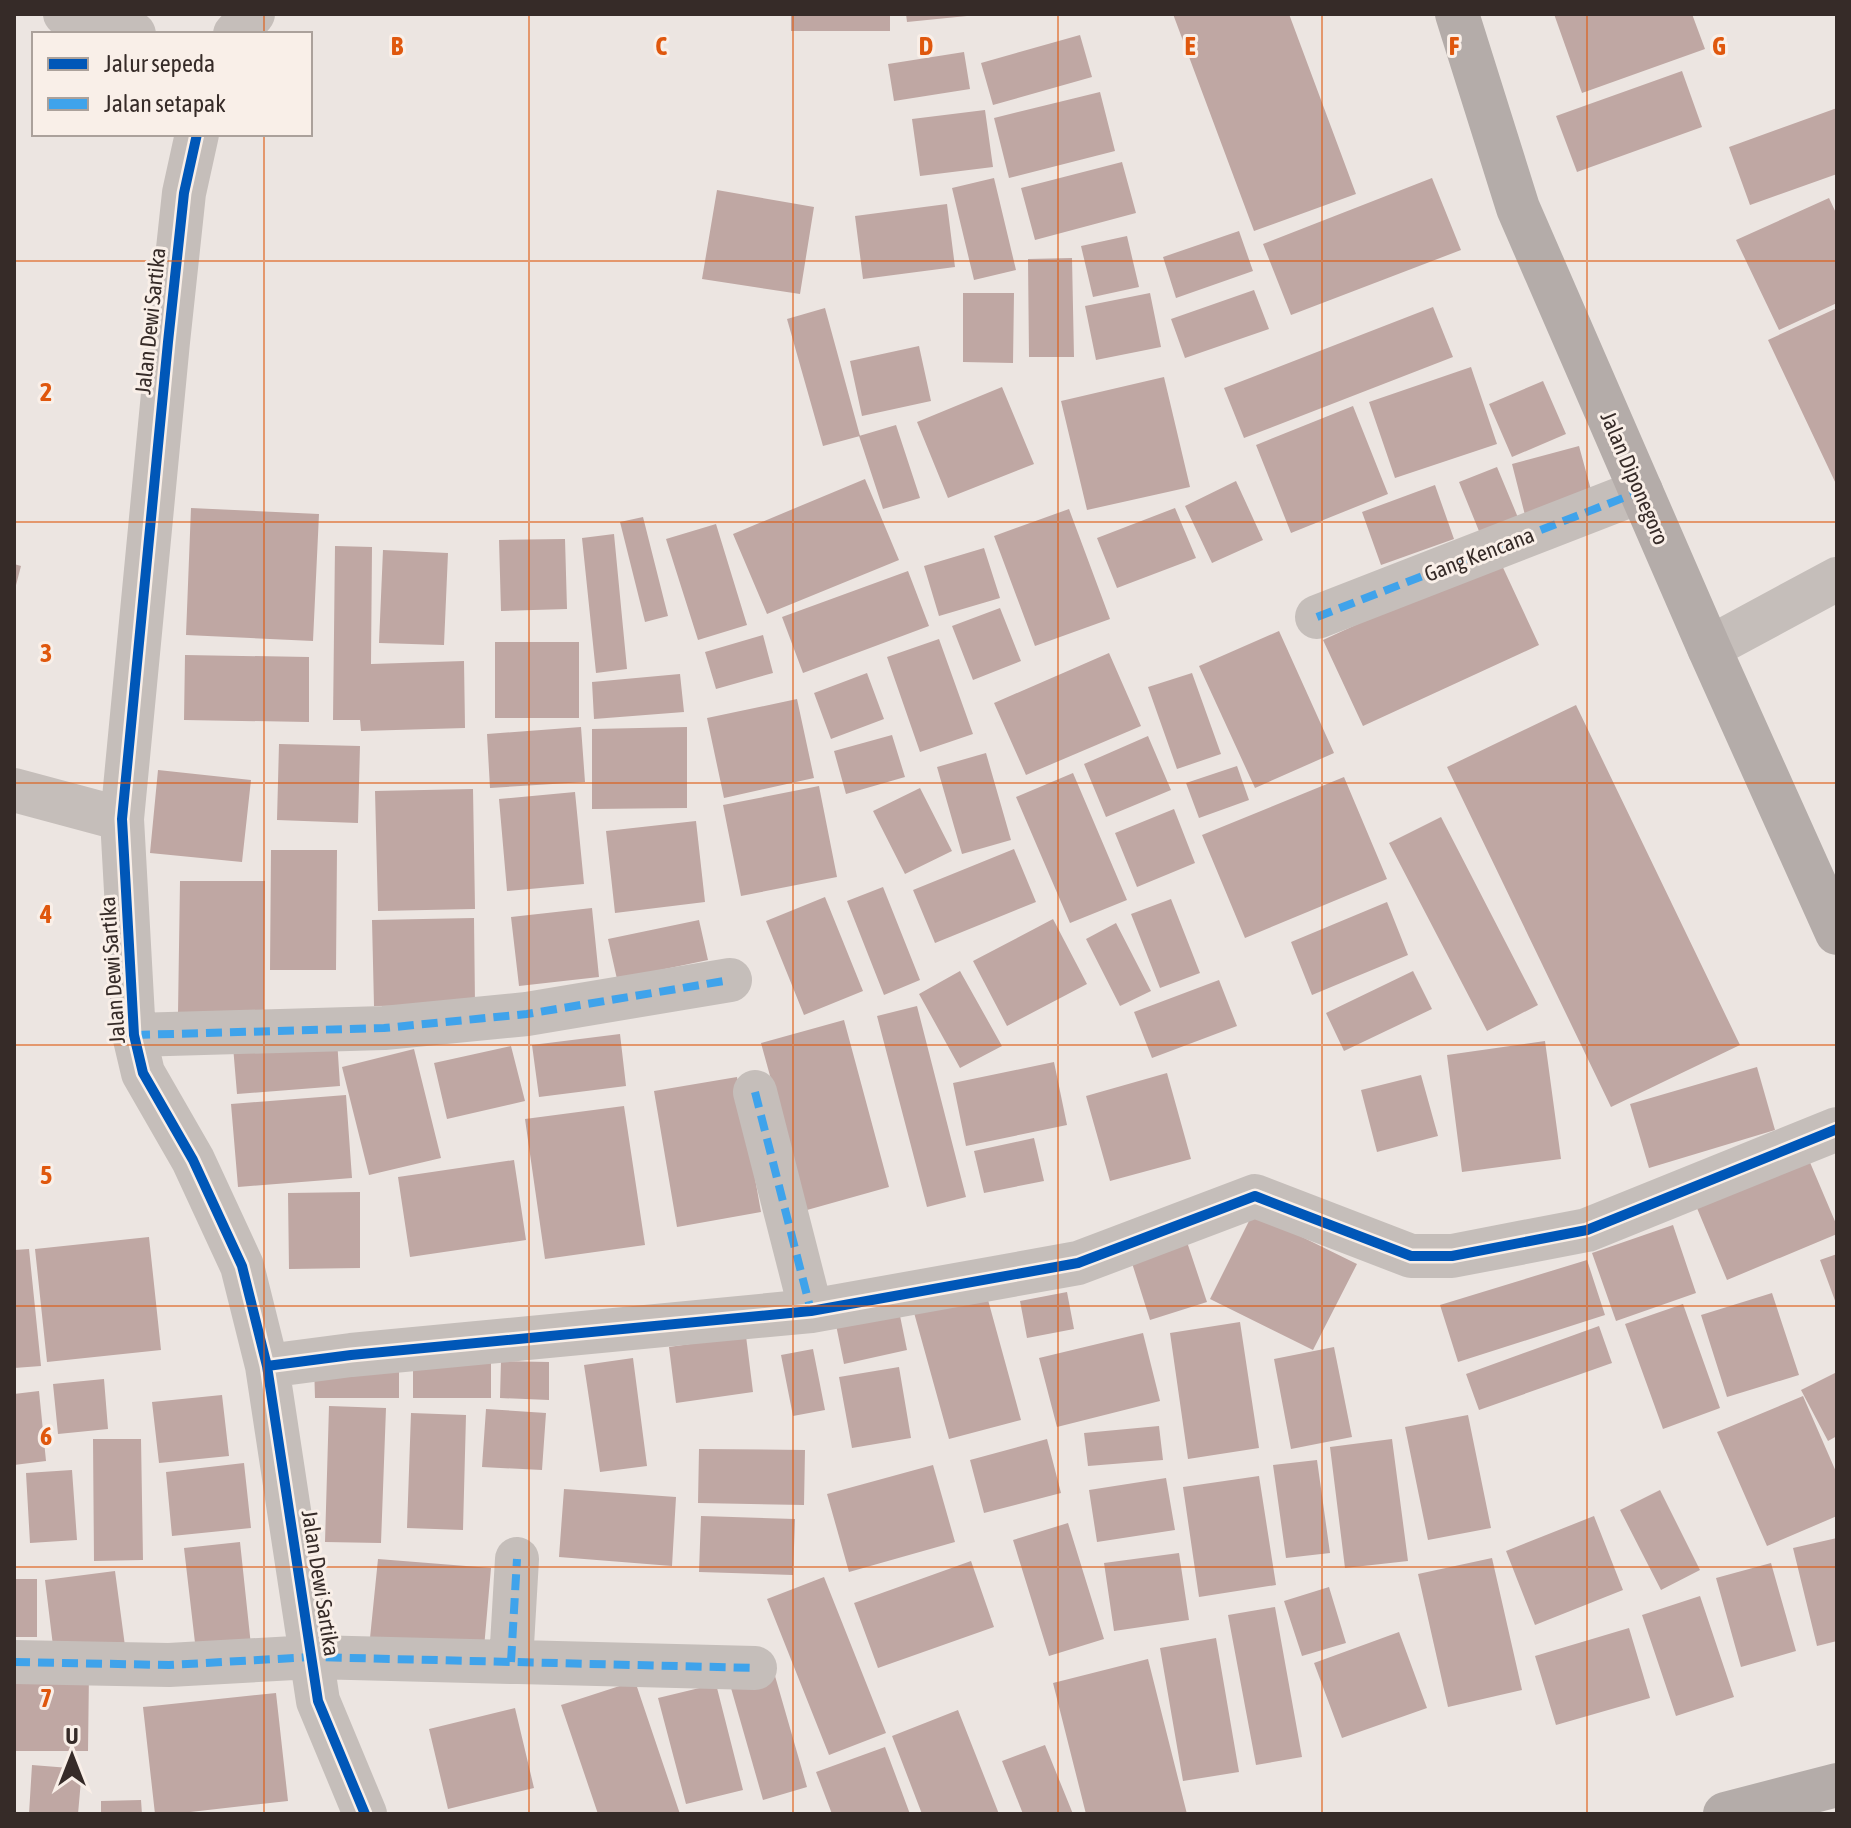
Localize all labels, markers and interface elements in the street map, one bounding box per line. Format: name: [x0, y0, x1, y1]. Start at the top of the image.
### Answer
text: B: [391, 31, 404, 61]
text: C: [655, 31, 667, 61]
text: D: [919, 31, 933, 61]
text: E: [1184, 31, 1196, 61]
text: F: [1449, 31, 1460, 61]
text: G: [1712, 31, 1726, 61]
legend: [32, 32, 312, 136]
text: Jalur sepeda: [104, 50, 215, 77]
text: Jalan setapak: [104, 90, 226, 117]
street label: Jalan Dewi Sartika: [129, 246, 171, 396]
text: 2: [40, 377, 52, 407]
street label: Jalan Diponegoro: [1595, 408, 1675, 548]
street label: Gang Kencana: [1421, 521, 1537, 587]
text: 3: [40, 638, 52, 668]
street label: Jalan Dewi Sartika: [94, 896, 130, 1044]
text: 4: [39, 899, 52, 929]
text: 5: [40, 1160, 52, 1190]
text: 6: [40, 1421, 52, 1451]
street label: Jalan Dewi Sartika: [297, 1508, 345, 1658]
text: 7: [40, 1683, 52, 1713]
north arrow: [32, 1716, 112, 1796]
text: U: [66, 1723, 78, 1749]

